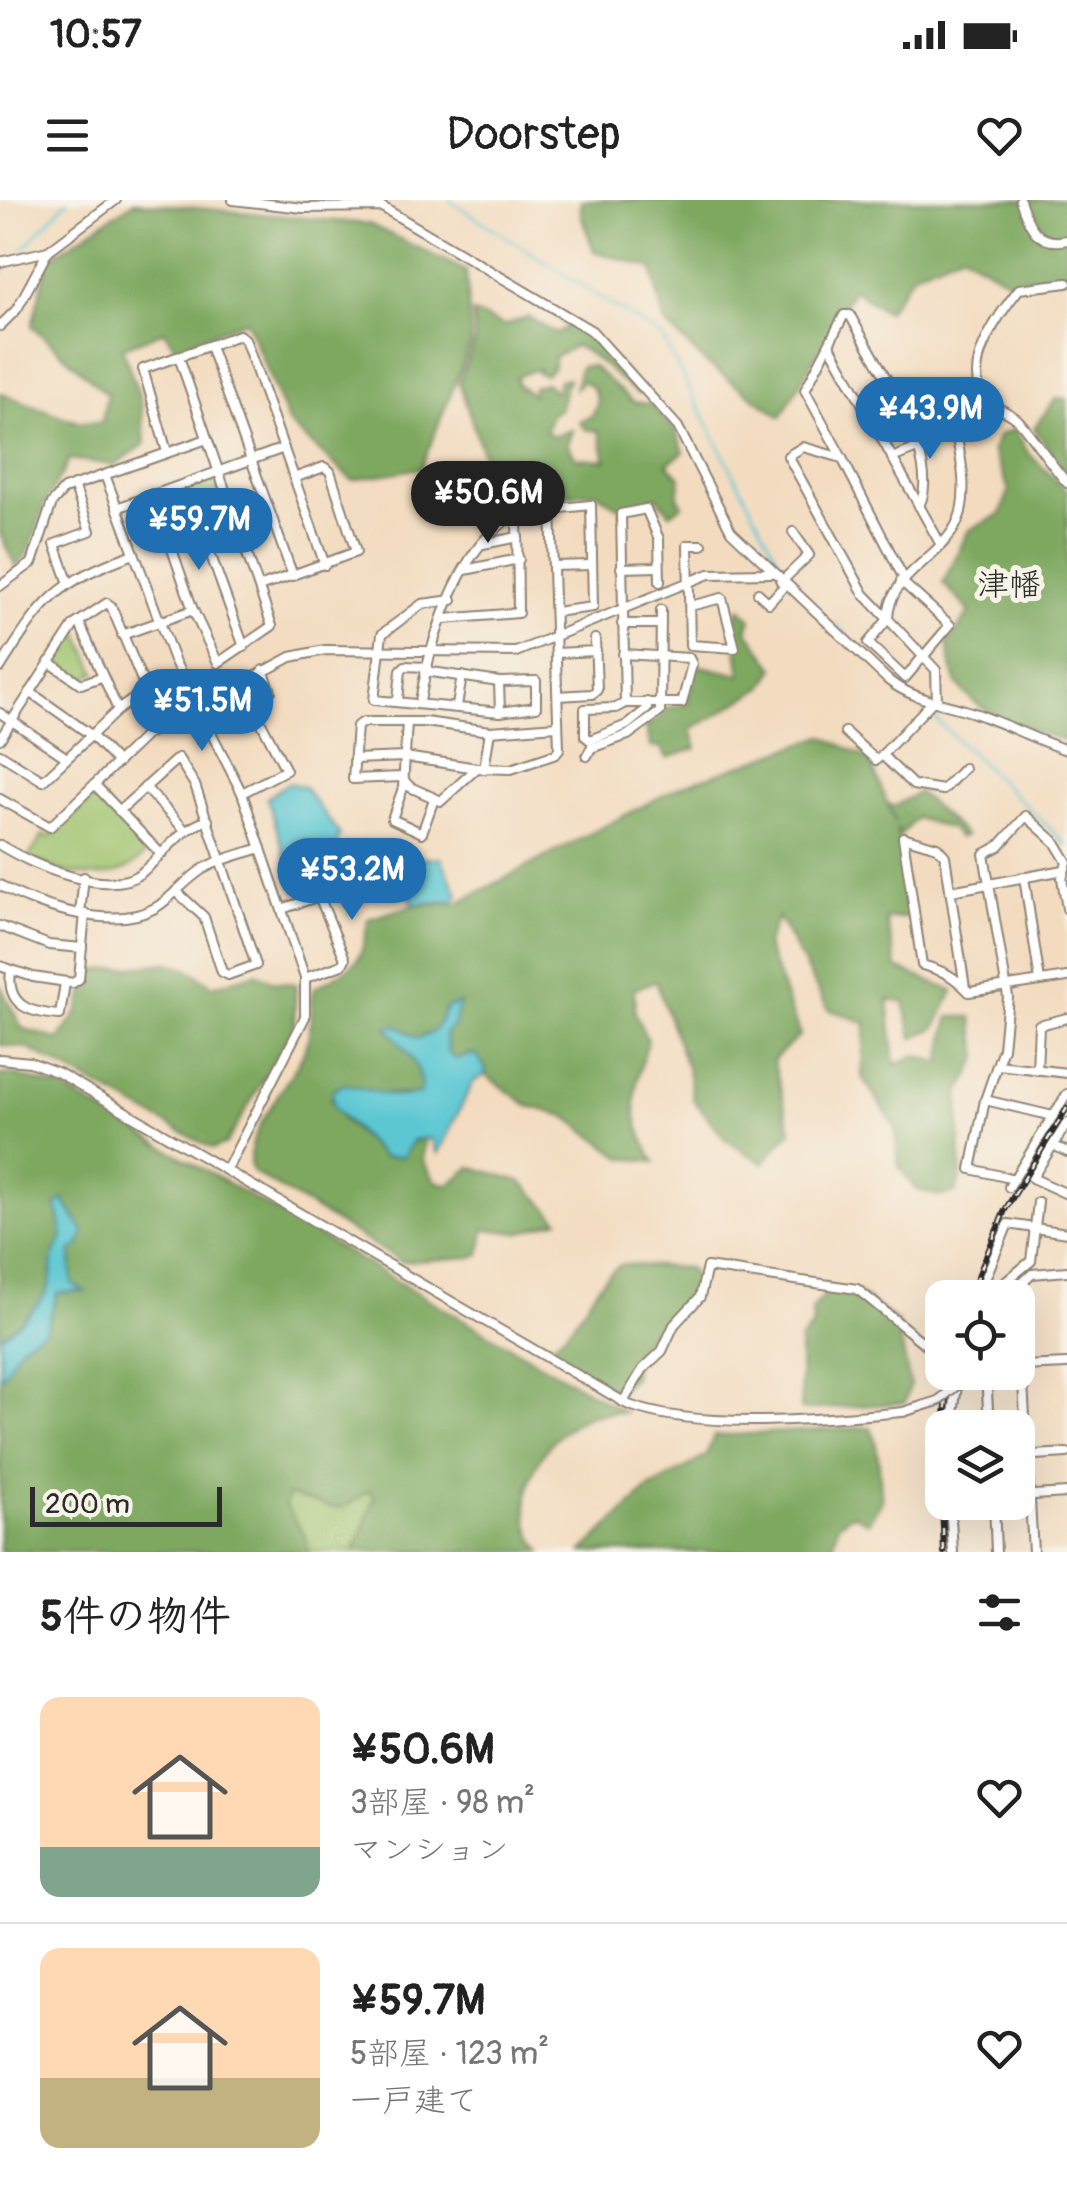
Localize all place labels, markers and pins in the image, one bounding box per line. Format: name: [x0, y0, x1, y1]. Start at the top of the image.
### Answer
pin: ¥43.9M: [849, 377, 1011, 462]
pin: ¥50.6M: [407, 461, 569, 546]
pin: ¥59.7M: [118, 488, 280, 573]
pin: ¥51.5M: [121, 669, 283, 754]
pin: ¥53.2M: [271, 838, 433, 923]

